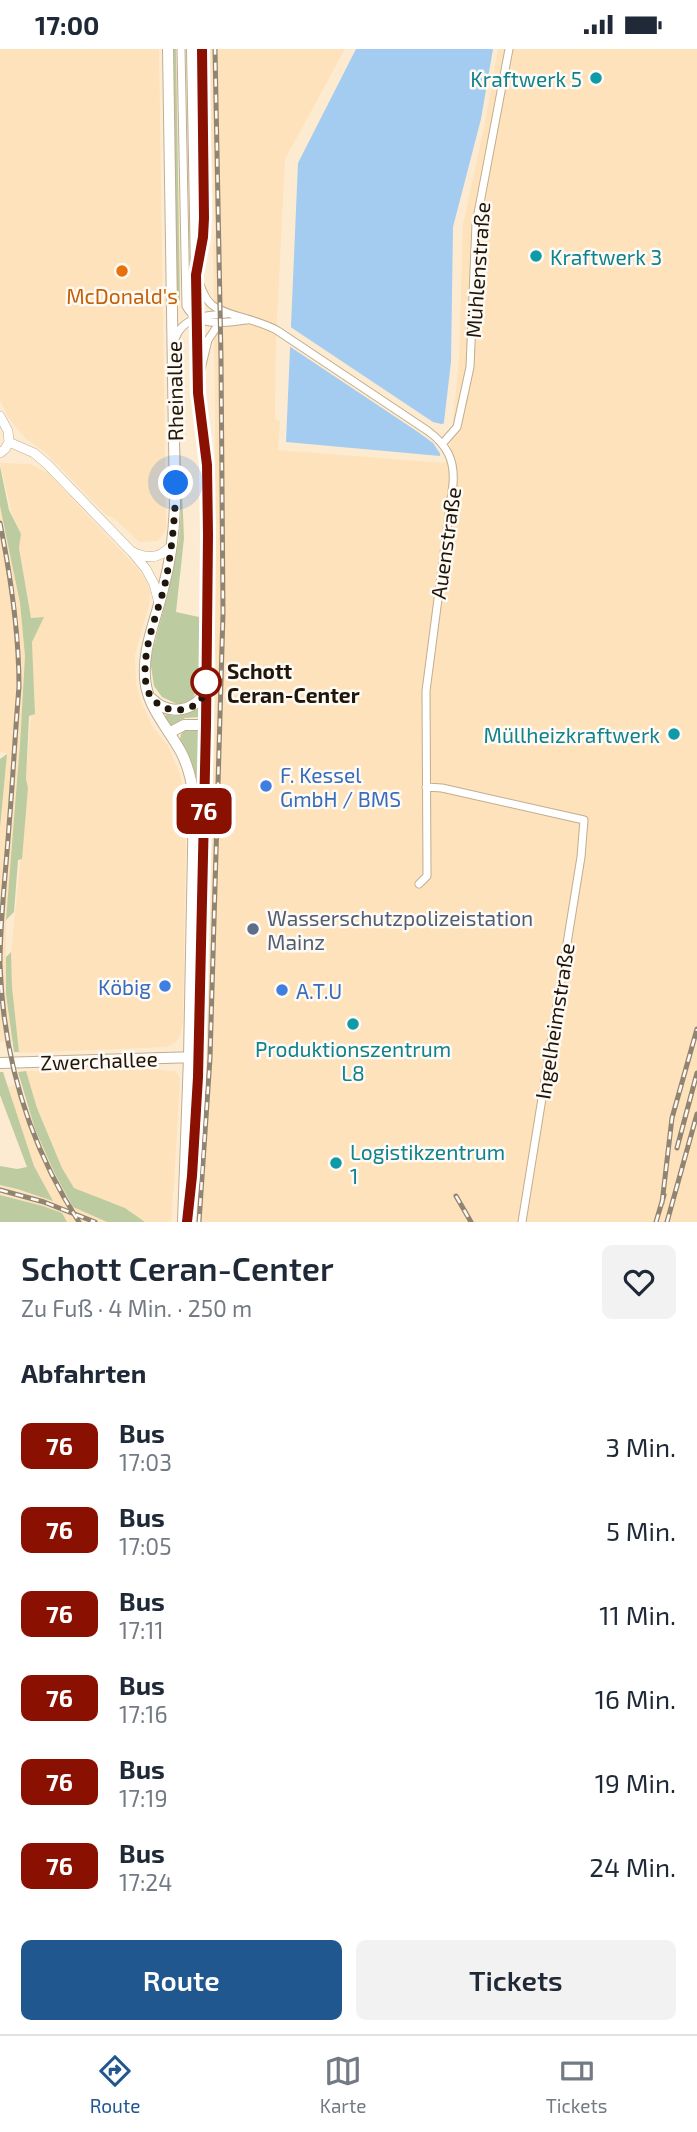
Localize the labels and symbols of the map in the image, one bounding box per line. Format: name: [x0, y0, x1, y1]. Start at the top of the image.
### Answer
place label: Kraftwerk 5: [470, 66, 582, 91]
marker: Kraftwerk 5: [588, 70, 604, 86]
street label: Mühlenstraße: [460, 201, 494, 339]
place label: Kraftwerk 3: [550, 244, 662, 269]
marker: Kraftwerk 3: [528, 248, 544, 264]
marker: McDonald's: [114, 263, 130, 279]
place label: McDonald's: [66, 283, 178, 308]
street label: Rheinallee: [161, 341, 187, 441]
your location: [158, 465, 193, 500]
street label: Auenstraße: [425, 486, 465, 600]
place label: Schott Ceran-Center: [227, 658, 360, 707]
marker: Schott Ceran-Center: [191, 667, 221, 697]
place label: Müllheizkraftwerk: [483, 722, 660, 747]
marker: Müllheizkraftwerk: [666, 726, 682, 742]
place label: F. Kessel GmbH / BMS: [280, 762, 401, 811]
marker: F. Kessel GmbH / BMS: [258, 778, 274, 794]
line badge: 76: [172, 788, 235, 834]
place label: Wasserschutzpolizeistation Mainz: [267, 905, 533, 954]
marker: Wasserschutzpolizeistation Mainz: [245, 921, 261, 937]
street label: Ingelheimstraße: [529, 941, 579, 1101]
place label: Köbig: [98, 974, 151, 999]
marker: Köbig: [157, 978, 173, 994]
place label: A.T.U: [296, 978, 342, 1003]
marker: A.T.U: [274, 982, 290, 998]
marker: Produktionszentrum L8: [345, 1016, 361, 1032]
place label: Produktionszentrum L8: [255, 1036, 451, 1085]
street label: Zwerchallee: [40, 1045, 158, 1075]
place label: Logistikzentrum 1: [350, 1139, 505, 1188]
marker: Logistikzentrum 1: [328, 1155, 344, 1171]

